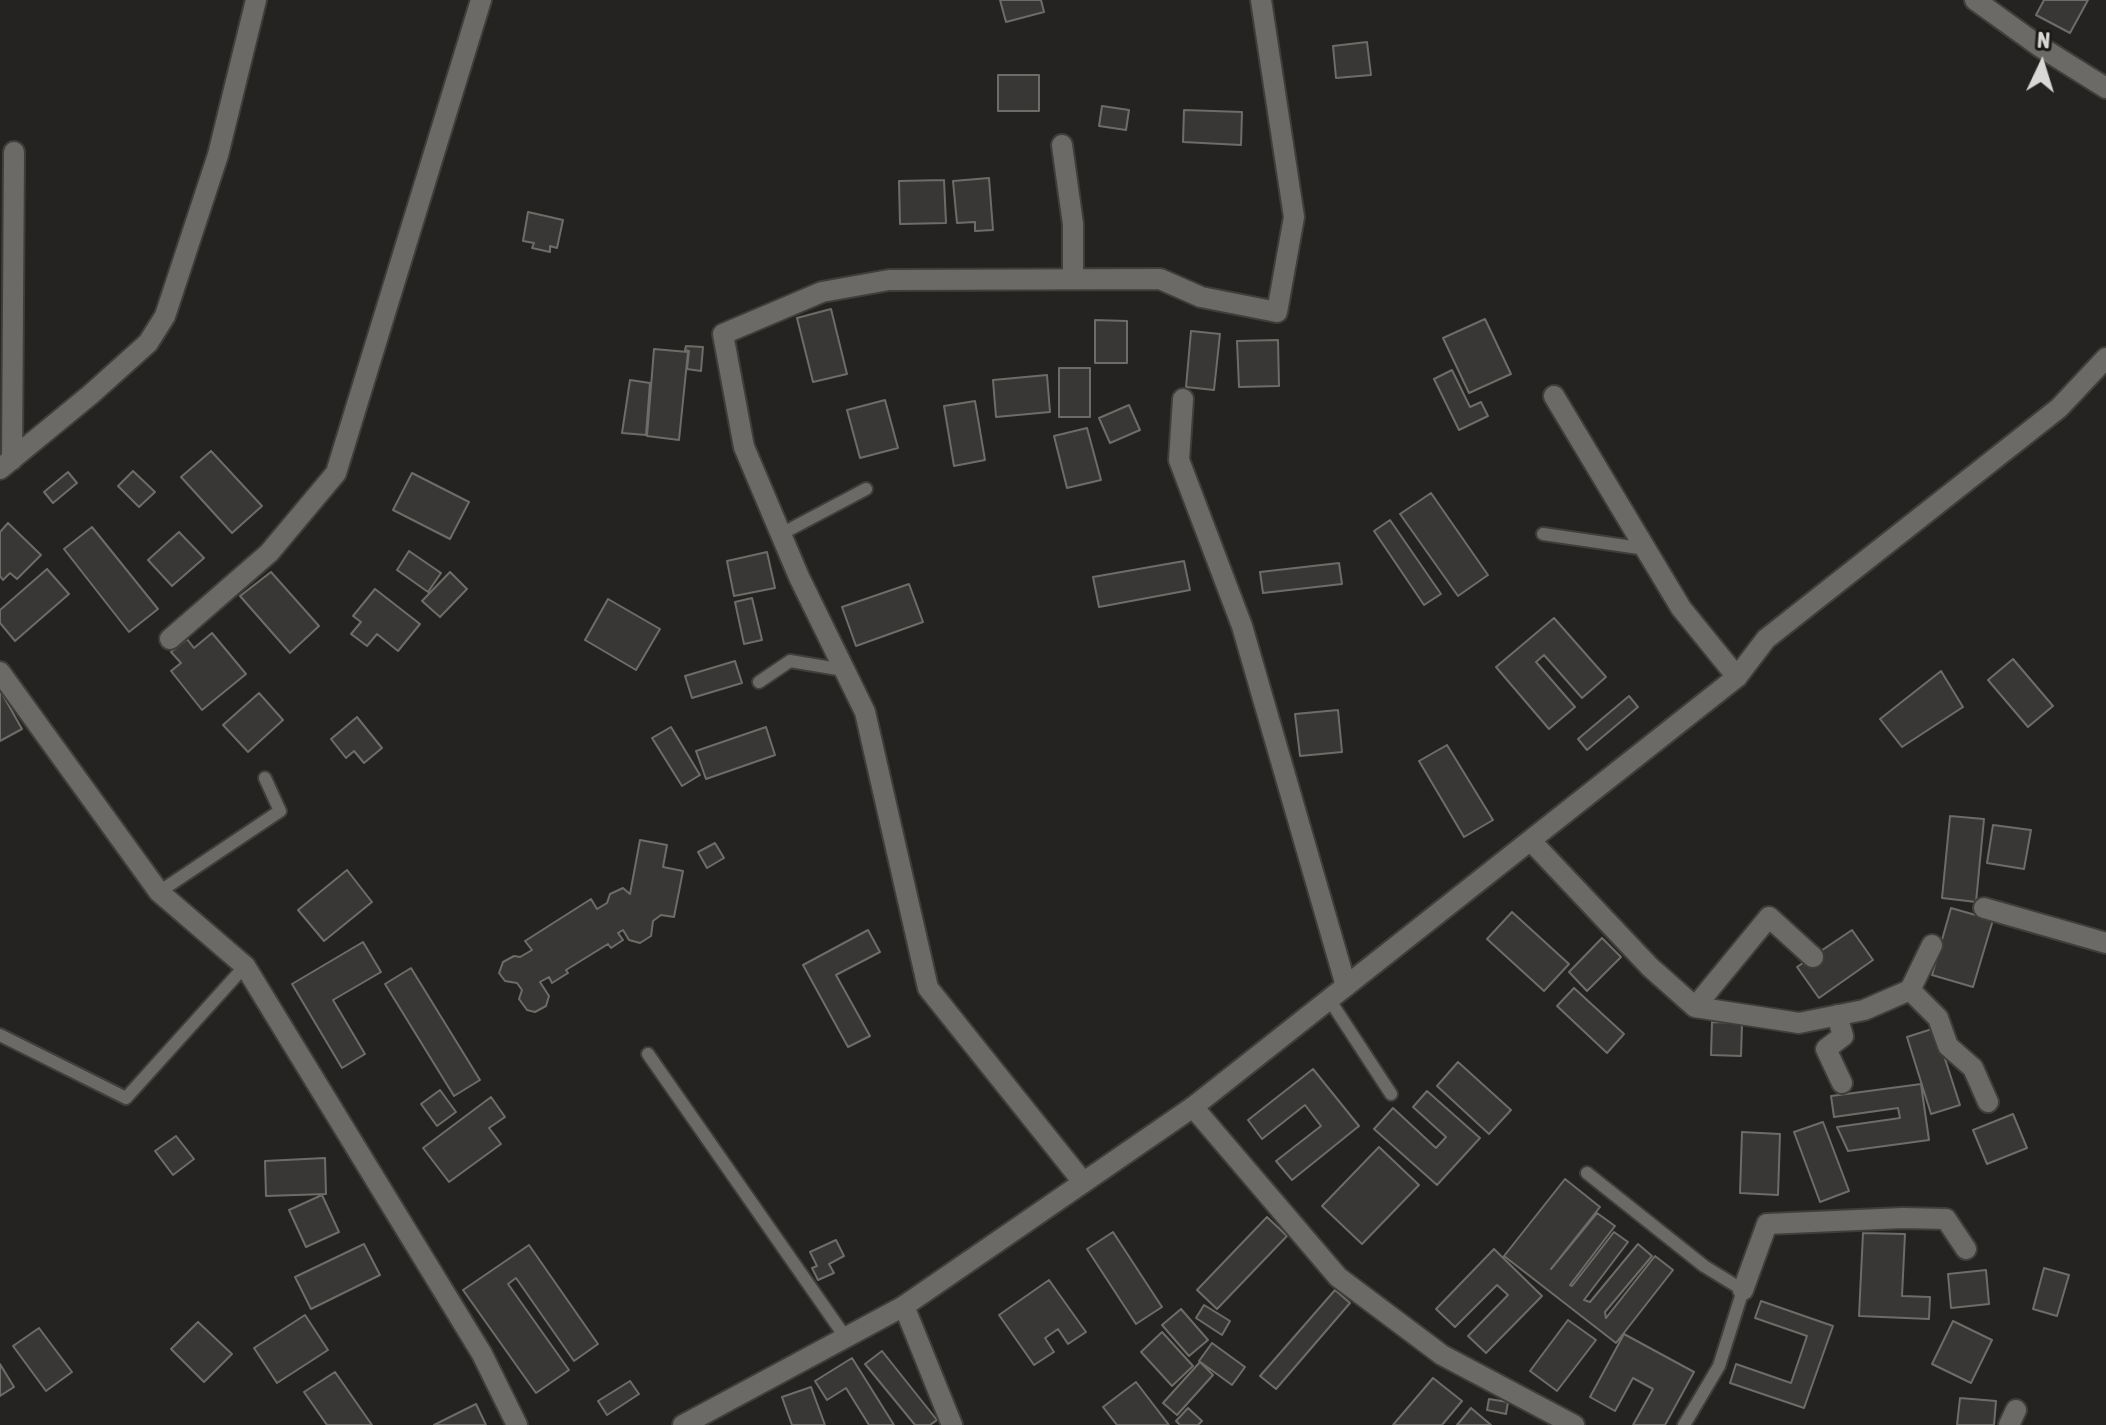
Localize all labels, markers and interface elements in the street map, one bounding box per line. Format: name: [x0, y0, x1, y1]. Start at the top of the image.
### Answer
north arrow: [2002, 24, 2082, 104]
text: N: [2036, 27, 2051, 53]

